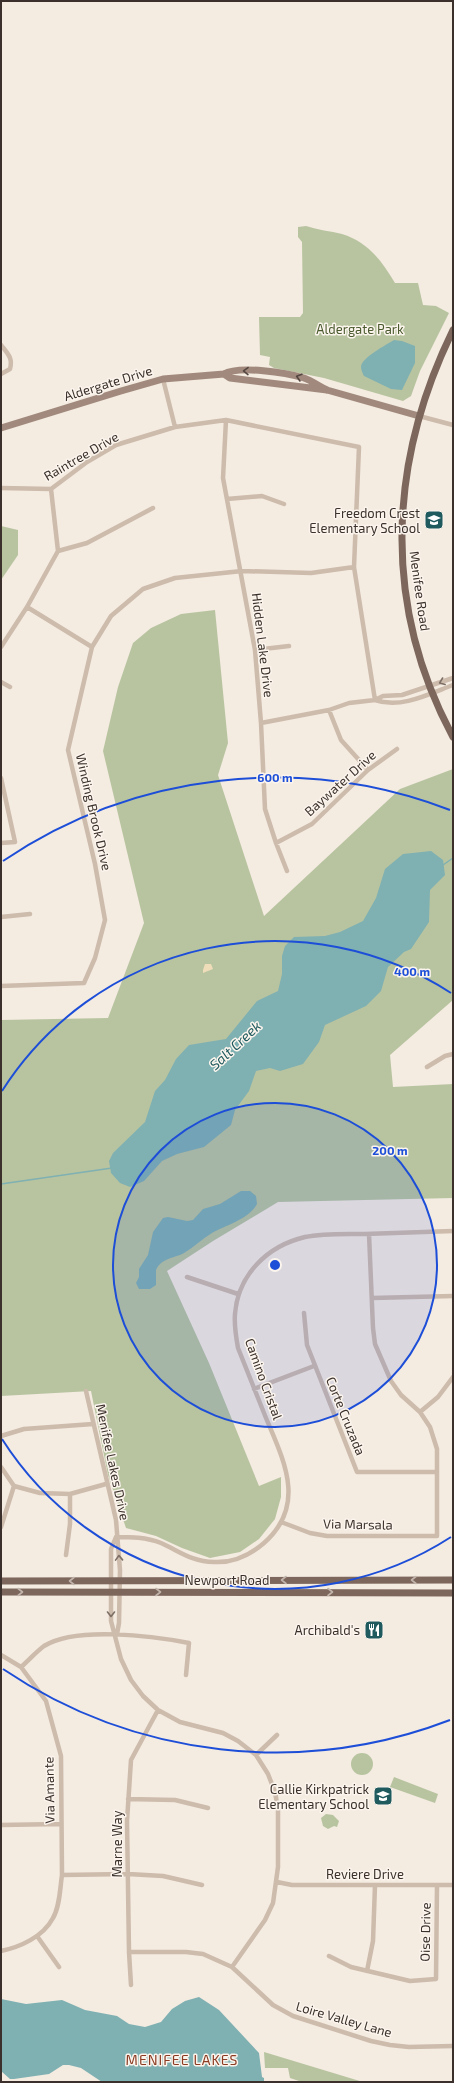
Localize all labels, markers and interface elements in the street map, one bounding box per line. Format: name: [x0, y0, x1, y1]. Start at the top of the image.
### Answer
park label: Aldergate Park: [316, 321, 404, 337]
street label: Aldergate Drive: [62, 362, 154, 404]
one-way arrow: [243, 367, 249, 375]
one-way arrow: [295, 373, 302, 382]
street label: Raintree Drive: [41, 428, 121, 484]
place label: Freedom Crest Elementary School: [309, 505, 420, 536]
school or university icon: Freedom Crest Elementary School: [423, 509, 445, 531]
street label: Menifee Road: [406, 550, 434, 632]
street label: Hidden Lake Drive: [249, 592, 277, 698]
one-way arrow: [438, 677, 446, 685]
street label: Baywater Drive: [301, 747, 379, 819]
street label: Winding Brook Drive: [73, 752, 115, 872]
text: 600 m: [257, 770, 293, 784]
text: 400 m: [394, 964, 430, 978]
water label: Salt Creek: [206, 1017, 264, 1073]
text: 200 m: [372, 1143, 408, 1157]
centre of rings: [268, 1258, 282, 1272]
street label: Camino Cristal: [242, 1336, 286, 1422]
street label: Corte Cruzada: [323, 1374, 369, 1458]
street label: Menifee Lakes Drive: [93, 1402, 133, 1522]
street label: Via Marsala: [323, 1515, 393, 1533]
one-way arrow: [115, 1555, 124, 1561]
street label: Newport Road: [185, 1572, 269, 1588]
one-way arrow: [281, 1576, 287, 1584]
one-way arrow: [411, 1576, 417, 1584]
one-way arrow: [69, 1577, 75, 1585]
one-way arrow: [17, 1588, 23, 1596]
one-way arrow: [155, 1588, 161, 1596]
one-way arrow: [327, 1588, 333, 1596]
one-way arrow: [107, 1611, 115, 1617]
restaurant icon: Archibald's: [363, 1619, 385, 1641]
place label: Archibald's: [295, 1622, 360, 1638]
street label: Via Amante: [40, 1756, 58, 1824]
place label: Callie Kirkpatrick Elementary School: [258, 1781, 369, 1812]
school or university icon: Callie Kirkpatrick Elementary School: [372, 1785, 394, 1807]
street label: Marne Way: [109, 1810, 125, 1878]
street label: Reviere Drive: [326, 1866, 404, 1882]
street label: Oise Drive: [416, 1902, 434, 1962]
street label: Loire Valley Lane: [294, 1998, 394, 2040]
district label: MENIFEE LAKES: [126, 2051, 238, 2068]

